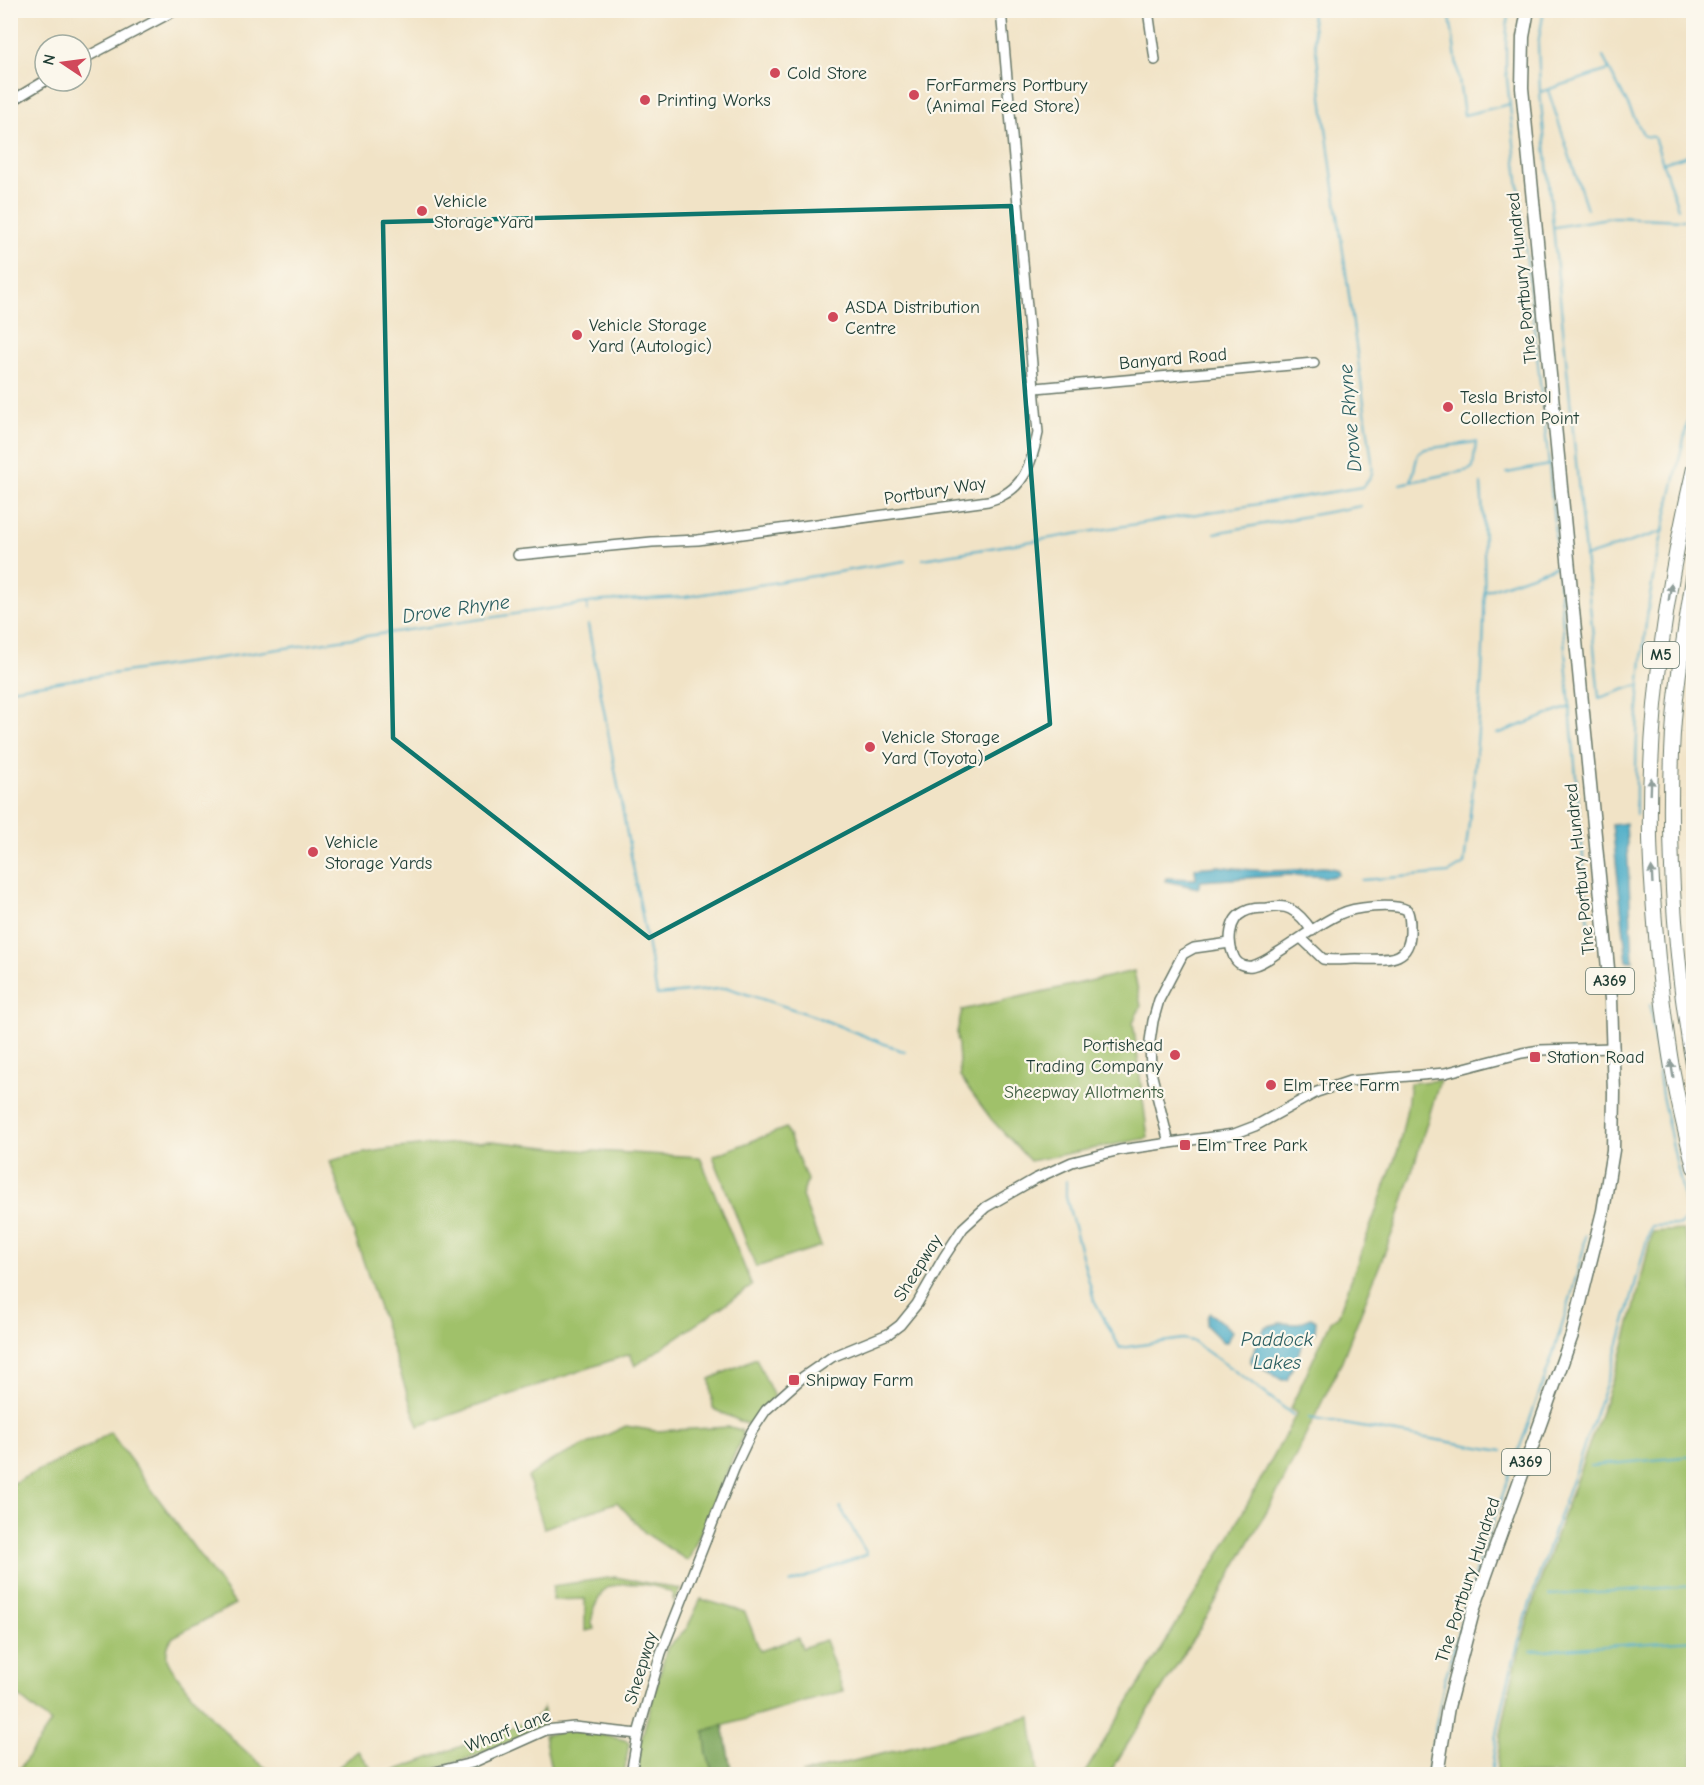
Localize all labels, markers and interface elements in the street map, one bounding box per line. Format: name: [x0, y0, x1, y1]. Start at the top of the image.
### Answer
north arrow: [33, 33, 93, 93]
text: N: [39, 53, 59, 67]
place label: Cold Store: [787, 63, 867, 84]
marker: Cold Store: [768, 66, 782, 80]
place label: ForFarmers Portbury (Animal Feed Store): [926, 75, 1088, 117]
marker: ForFarmers Portbury (Animal Feed Store): [907, 88, 921, 102]
place label: Printing Works: [657, 90, 771, 111]
marker: Printing Works: [638, 93, 652, 107]
place label: Vehicle Storage Yard: [434, 191, 534, 233]
street label: The Portbury Hundred: [1503, 191, 1541, 365]
marker: Vehicle Storage Yard: [415, 204, 429, 218]
place label: ASDA Distribution Centre: [845, 297, 980, 339]
marker: ASDA Distribution Centre: [826, 310, 840, 324]
place label: Vehicle Storage Yard (Autologic): [589, 315, 712, 357]
marker: Vehicle Storage Yard (Autologic): [570, 328, 584, 342]
street label: Banyard Road: [1118, 344, 1228, 374]
water label: Drove Rhyne: [1334, 363, 1366, 473]
place label: Tesla Bristol Collection Point: [1460, 387, 1580, 429]
marker: Tesla Bristol Collection Point: [1441, 400, 1455, 414]
street label: Portbury Way: [883, 472, 988, 509]
one-way arrow: [1666, 583, 1675, 602]
water label: Drove Rhyne: [401, 590, 511, 628]
road number: M5: [1643, 642, 1679, 668]
place label: Vehicle Storage Yard (Toyota): [882, 727, 1000, 769]
marker: Vehicle Storage Yard (Toyota): [863, 740, 877, 754]
one-way arrow: [1646, 777, 1655, 796]
street label: The Portbury Hundred: [1561, 782, 1599, 956]
place label: Vehicle Storage Yards: [325, 832, 432, 874]
marker: Vehicle Storage Yards: [306, 845, 320, 859]
one-way arrow: [1647, 866, 1656, 885]
road number: A369: [1586, 968, 1634, 994]
place label: Portishead Trading Company: [1026, 1035, 1164, 1077]
place label: Station Road: [1547, 1047, 1644, 1068]
marker: Portishead Trading Company: [1168, 1048, 1182, 1062]
marker: Station Road: [1528, 1050, 1542, 1064]
one-way arrow: [1668, 1059, 1677, 1078]
place label: Elm Tree Farm: [1283, 1075, 1400, 1096]
marker: Elm Tree Farm: [1264, 1078, 1278, 1092]
park label: Sheepway Allotments: [1004, 1082, 1164, 1103]
place label: Elm Tree Park: [1197, 1135, 1308, 1156]
marker: Elm Tree Park: [1178, 1138, 1192, 1152]
street label: Sheepway: [889, 1230, 947, 1305]
water label: Paddock Lakes: [1241, 1328, 1314, 1374]
place label: Shipway Farm: [806, 1370, 914, 1391]
marker: Shipway Farm: [787, 1373, 801, 1387]
road number: A369: [1502, 1449, 1550, 1475]
street label: The Portbury Hundred: [1431, 1495, 1505, 1665]
street label: Sheepway: [620, 1628, 662, 1707]
street label: Wharf Lane: [462, 1705, 554, 1757]

